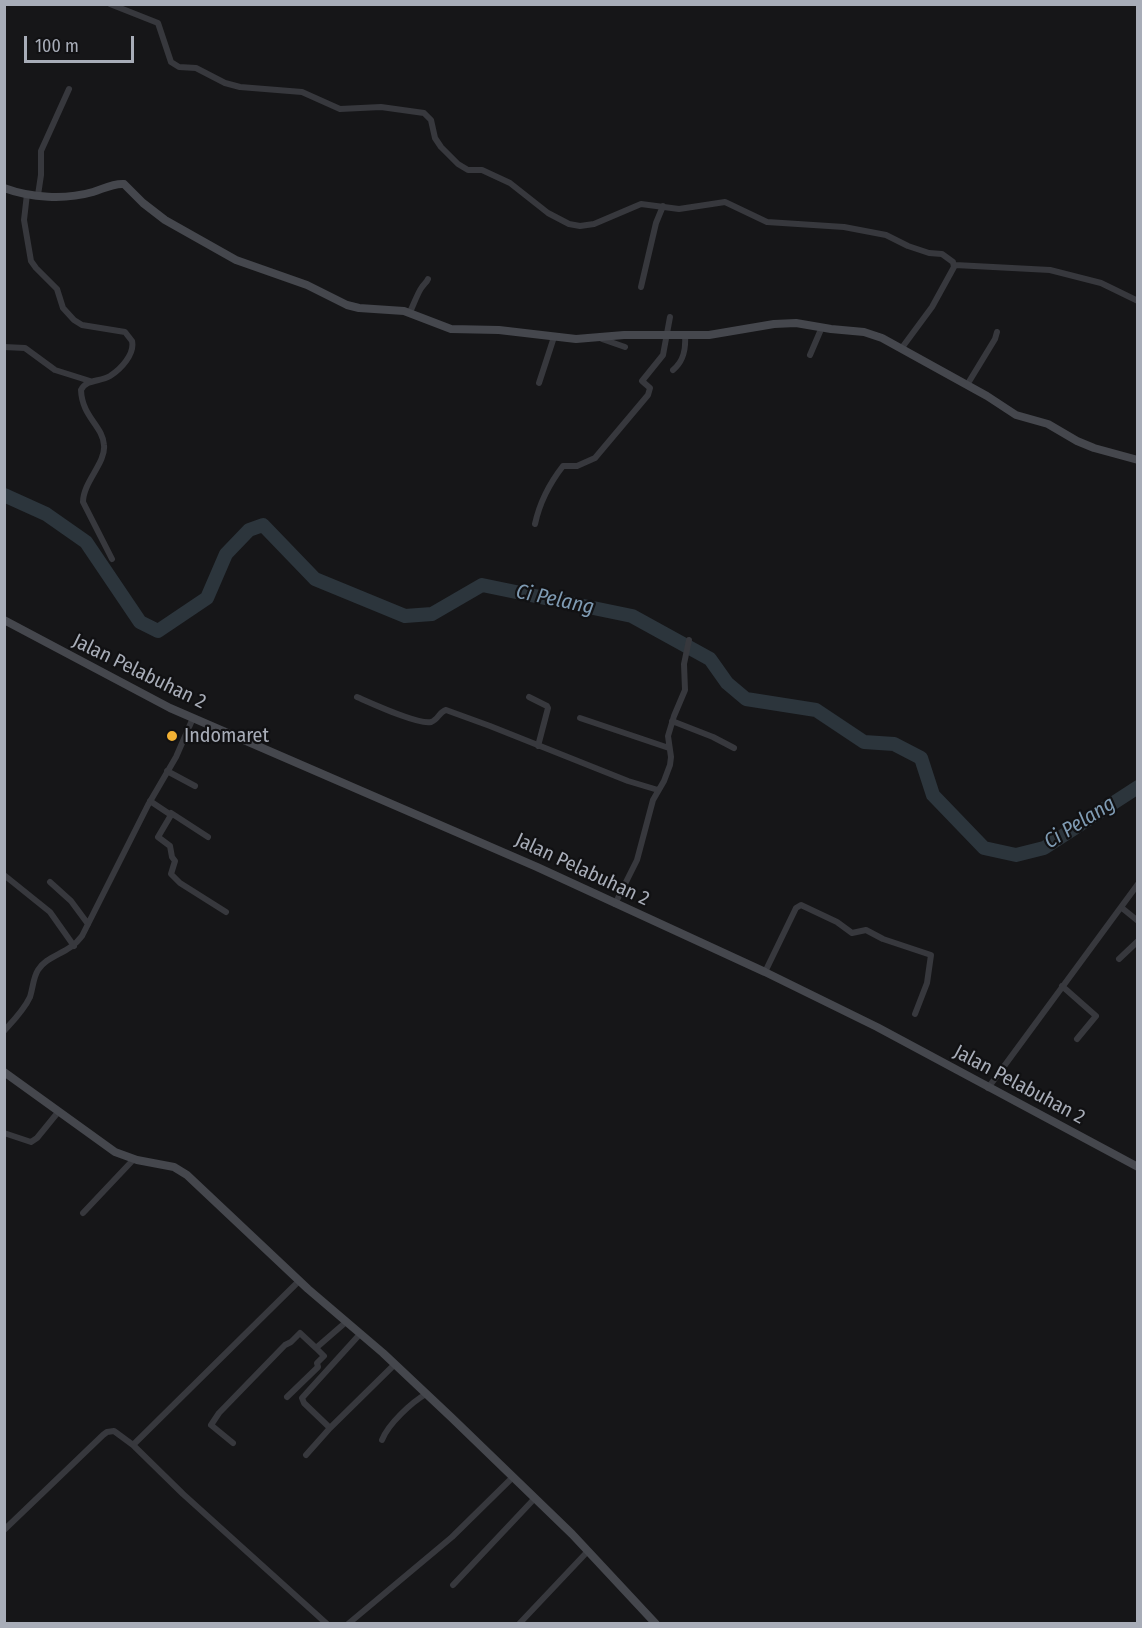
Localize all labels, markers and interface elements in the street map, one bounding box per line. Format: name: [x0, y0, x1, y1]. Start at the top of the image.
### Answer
scale bar: [27, 24, 136, 62]
text: 100 m: [35, 35, 79, 57]
water label: Ci Pelang: [514, 579, 596, 621]
street label: Jalan Pelabuhan 2: [68, 629, 210, 715]
place label: Indomaret: [184, 724, 269, 748]
marker: Indomaret: [165, 729, 179, 743]
water label: Ci Pelang: [1040, 791, 1120, 855]
street label: Jalan Pelabuhan 2: [511, 828, 653, 912]
street label: Jalan Pelabuhan 2: [949, 1040, 1089, 1130]

